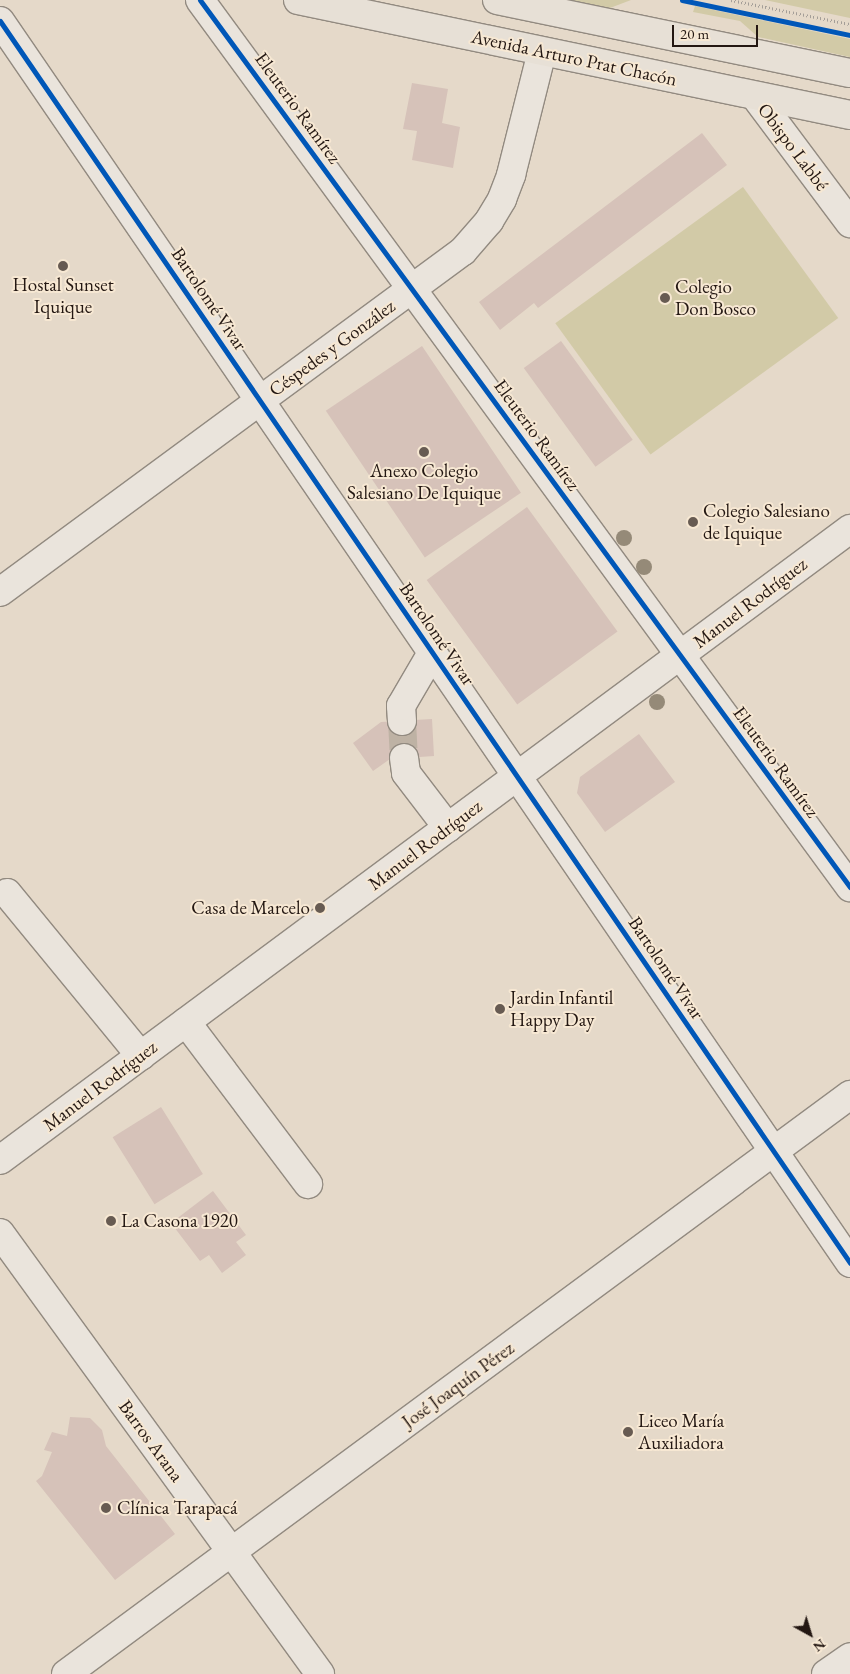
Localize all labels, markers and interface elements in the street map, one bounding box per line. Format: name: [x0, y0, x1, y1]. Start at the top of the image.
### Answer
scale bar: [675, 15, 761, 47]
text: 20 m: [680, 24, 709, 43]
street label: Avenida Arturo Prat Chacón: [469, 25, 679, 91]
street label: Eleuterio Ramírez: [250, 48, 346, 168]
street label: Obispo Labbé: [753, 99, 833, 195]
street label: Bartolomé Vivar: [166, 243, 252, 355]
marker: Hostal Sunset Iquique: [57, 260, 69, 272]
place label: Hostal Sunset Iquique: [12, 274, 114, 318]
place label: Colegio Don Bosco: [675, 276, 756, 320]
marker: Colegio Don Bosco: [659, 292, 671, 304]
street label: Céspedes y González: [264, 295, 400, 401]
street label: Eleuterio Ramírez: [489, 375, 585, 495]
marker: Anexo Colegio Salesiano De Iquique: [418, 446, 430, 458]
place label: Anexo Colegio Salesiano De Iquique: [347, 460, 501, 504]
place label: Colegio Salesiano de Iquique: [703, 500, 830, 544]
marker: Colegio Salesiano de Iquique: [687, 516, 699, 528]
street label: Manuel Rodríguez: [689, 553, 811, 653]
street label: Bartolomé Vivar: [394, 578, 480, 690]
street label: Eleuterio Ramírez: [728, 702, 824, 822]
street label: Manuel Rodríguez: [364, 795, 486, 895]
place label: Casa de Marcelo: [191, 897, 310, 919]
marker: Casa de Marcelo: [314, 902, 326, 914]
street label: Bartolomé Vivar: [623, 912, 709, 1024]
place label: Jardin Infantil Happy Day: [510, 987, 613, 1031]
marker: Jardin Infantil Happy Day: [494, 1003, 506, 1015]
street label: Manuel Rodríguez: [39, 1036, 161, 1136]
place label: La Casona 1920: [121, 1210, 238, 1232]
marker: La Casona 1920: [105, 1215, 117, 1227]
street label: José Joaquín Pérez: [398, 1337, 518, 1433]
street label: Barros Arana: [114, 1396, 188, 1486]
place label: Liceo María Auxiliadora: [638, 1410, 724, 1454]
marker: Liceo María Auxiliadora: [622, 1426, 634, 1438]
place label: Clínica Tarapacá: [117, 1497, 238, 1519]
marker: Clínica Tarapacá: [99, 1501, 113, 1515]
north arrow: [785, 1609, 835, 1659]
text: N: [809, 1635, 830, 1656]

